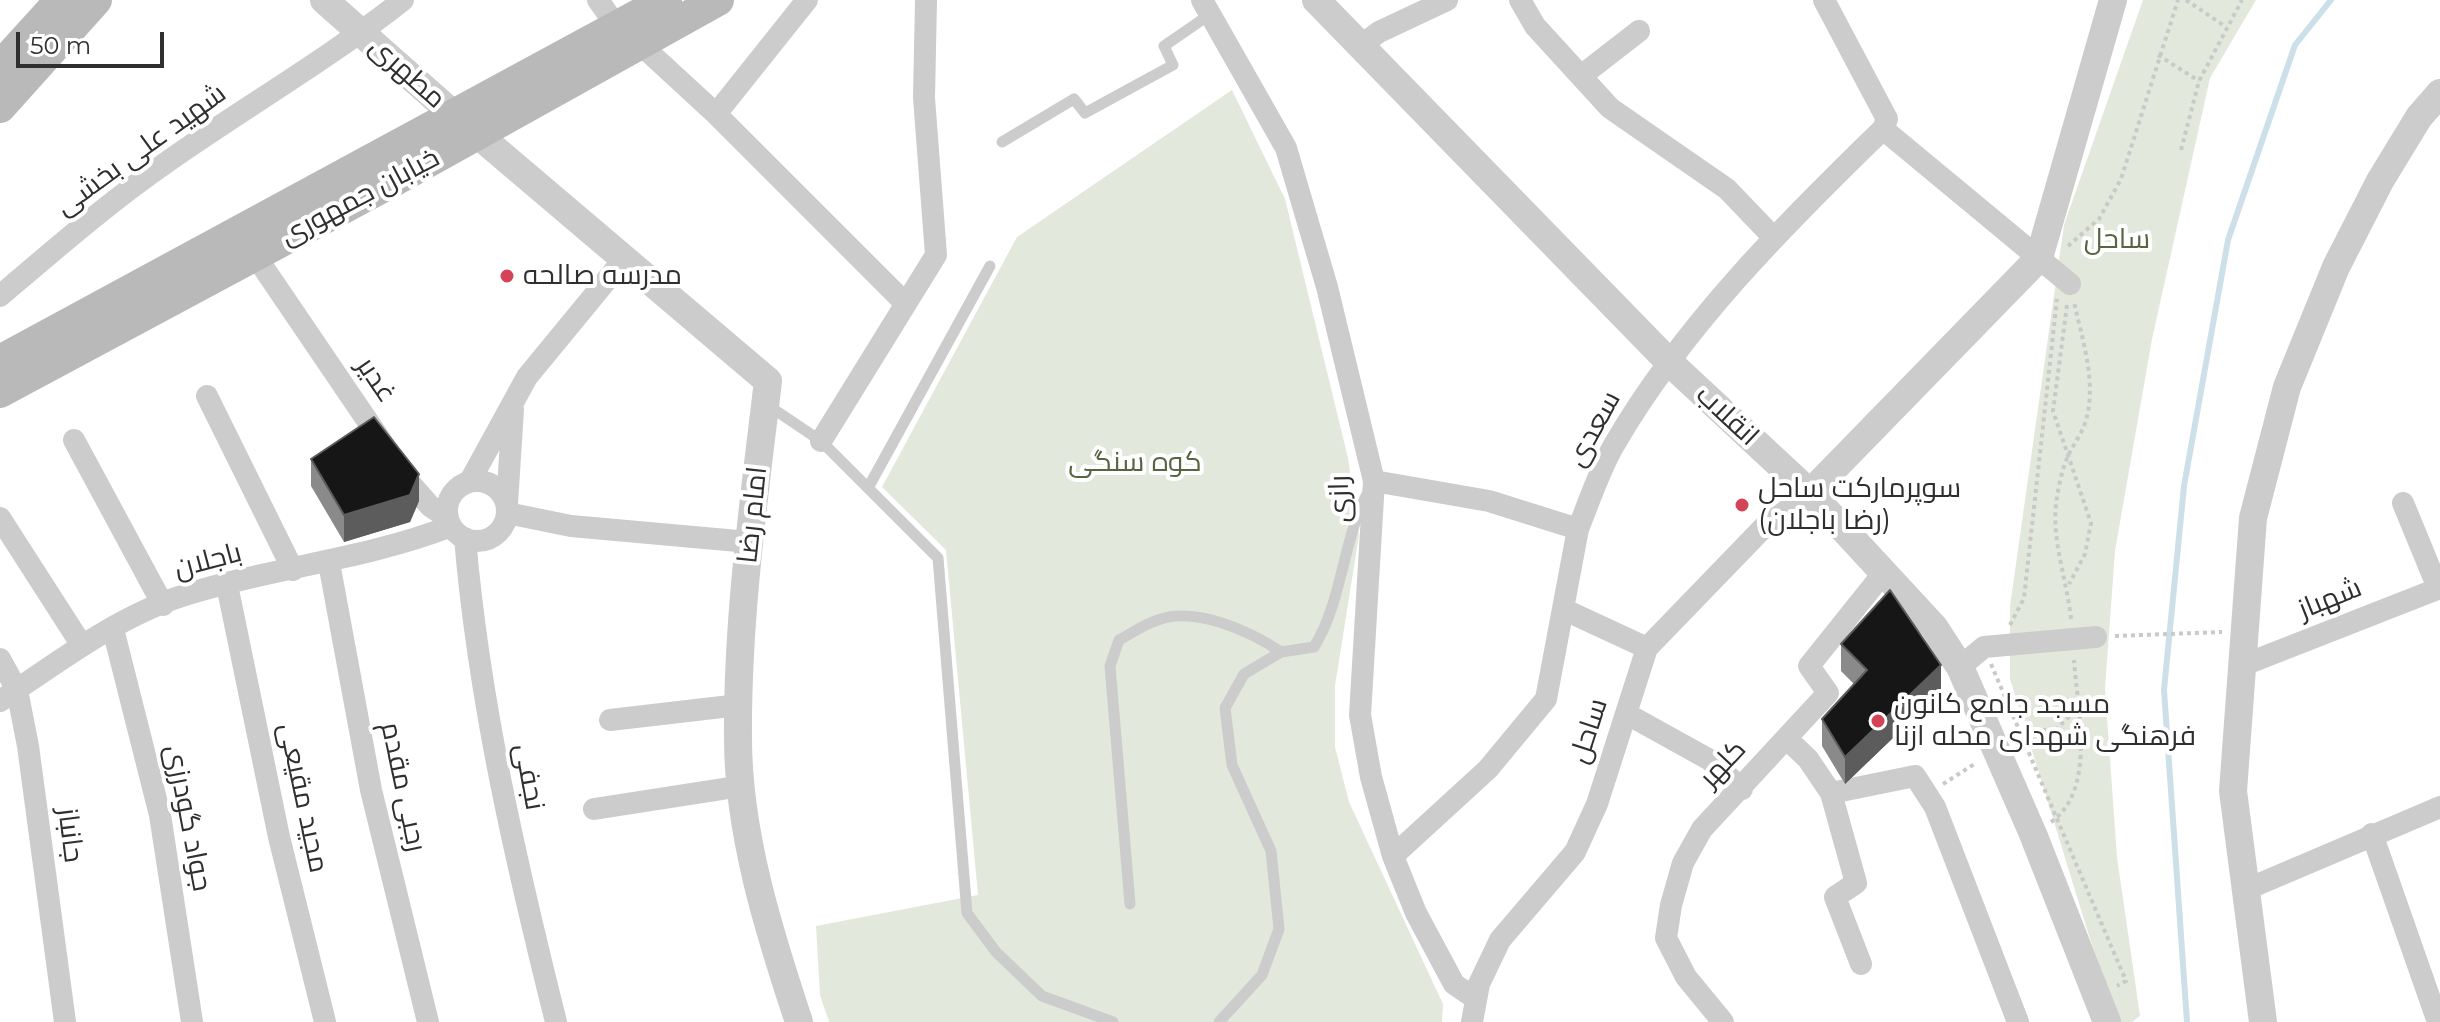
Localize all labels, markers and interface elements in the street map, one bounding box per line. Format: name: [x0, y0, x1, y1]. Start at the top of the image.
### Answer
scale bar: [20, 16, 168, 66]
street label: مطهری: [362, 30, 452, 116]
text: 50 m: [30, 31, 91, 60]
street label: شهید علی بخشی: [49, 77, 233, 223]
street label: خیابان جمهوری: [275, 141, 445, 253]
park label: ساحل: [2084, 223, 2150, 257]
place label: مدرسه صالحه: [523, 259, 682, 293]
marker: مدرسه صالحه: [498, 267, 516, 285]
street label: غدیر: [349, 351, 403, 409]
street label: انقلاب: [1689, 379, 1765, 453]
street label: سعدی: [1560, 385, 1628, 473]
park label: کوه سنگی: [1068, 446, 1202, 480]
street label: امام رضا: [731, 465, 775, 565]
place label: سوپرمارکت ساحل (رضا باجلان): [1758, 472, 1961, 538]
street label: رازی: [1323, 475, 1357, 523]
marker: سوپرمارکت ساحل (رضا باجلان): [1733, 496, 1751, 514]
street label: باجلان: [170, 536, 246, 586]
street label: شهباز: [2293, 571, 2367, 627]
place label: مسجد جامع کانون فرهنگی شهدای محله ازنا: [1894, 688, 2196, 754]
street label: ساحل: [1563, 694, 1615, 768]
marker: مسجد جامع کانون فرهنگی شهدای محله ازنا: [1869, 712, 1887, 730]
street label: رجبی مقدم: [373, 719, 433, 855]
street label: مجید مقیعی: [271, 720, 335, 876]
street label: کلهر: [1693, 733, 1753, 795]
street label: نجفی: [507, 741, 551, 813]
street label: جواد گودرزی: [157, 742, 219, 894]
street label: جانباز: [50, 806, 90, 864]

